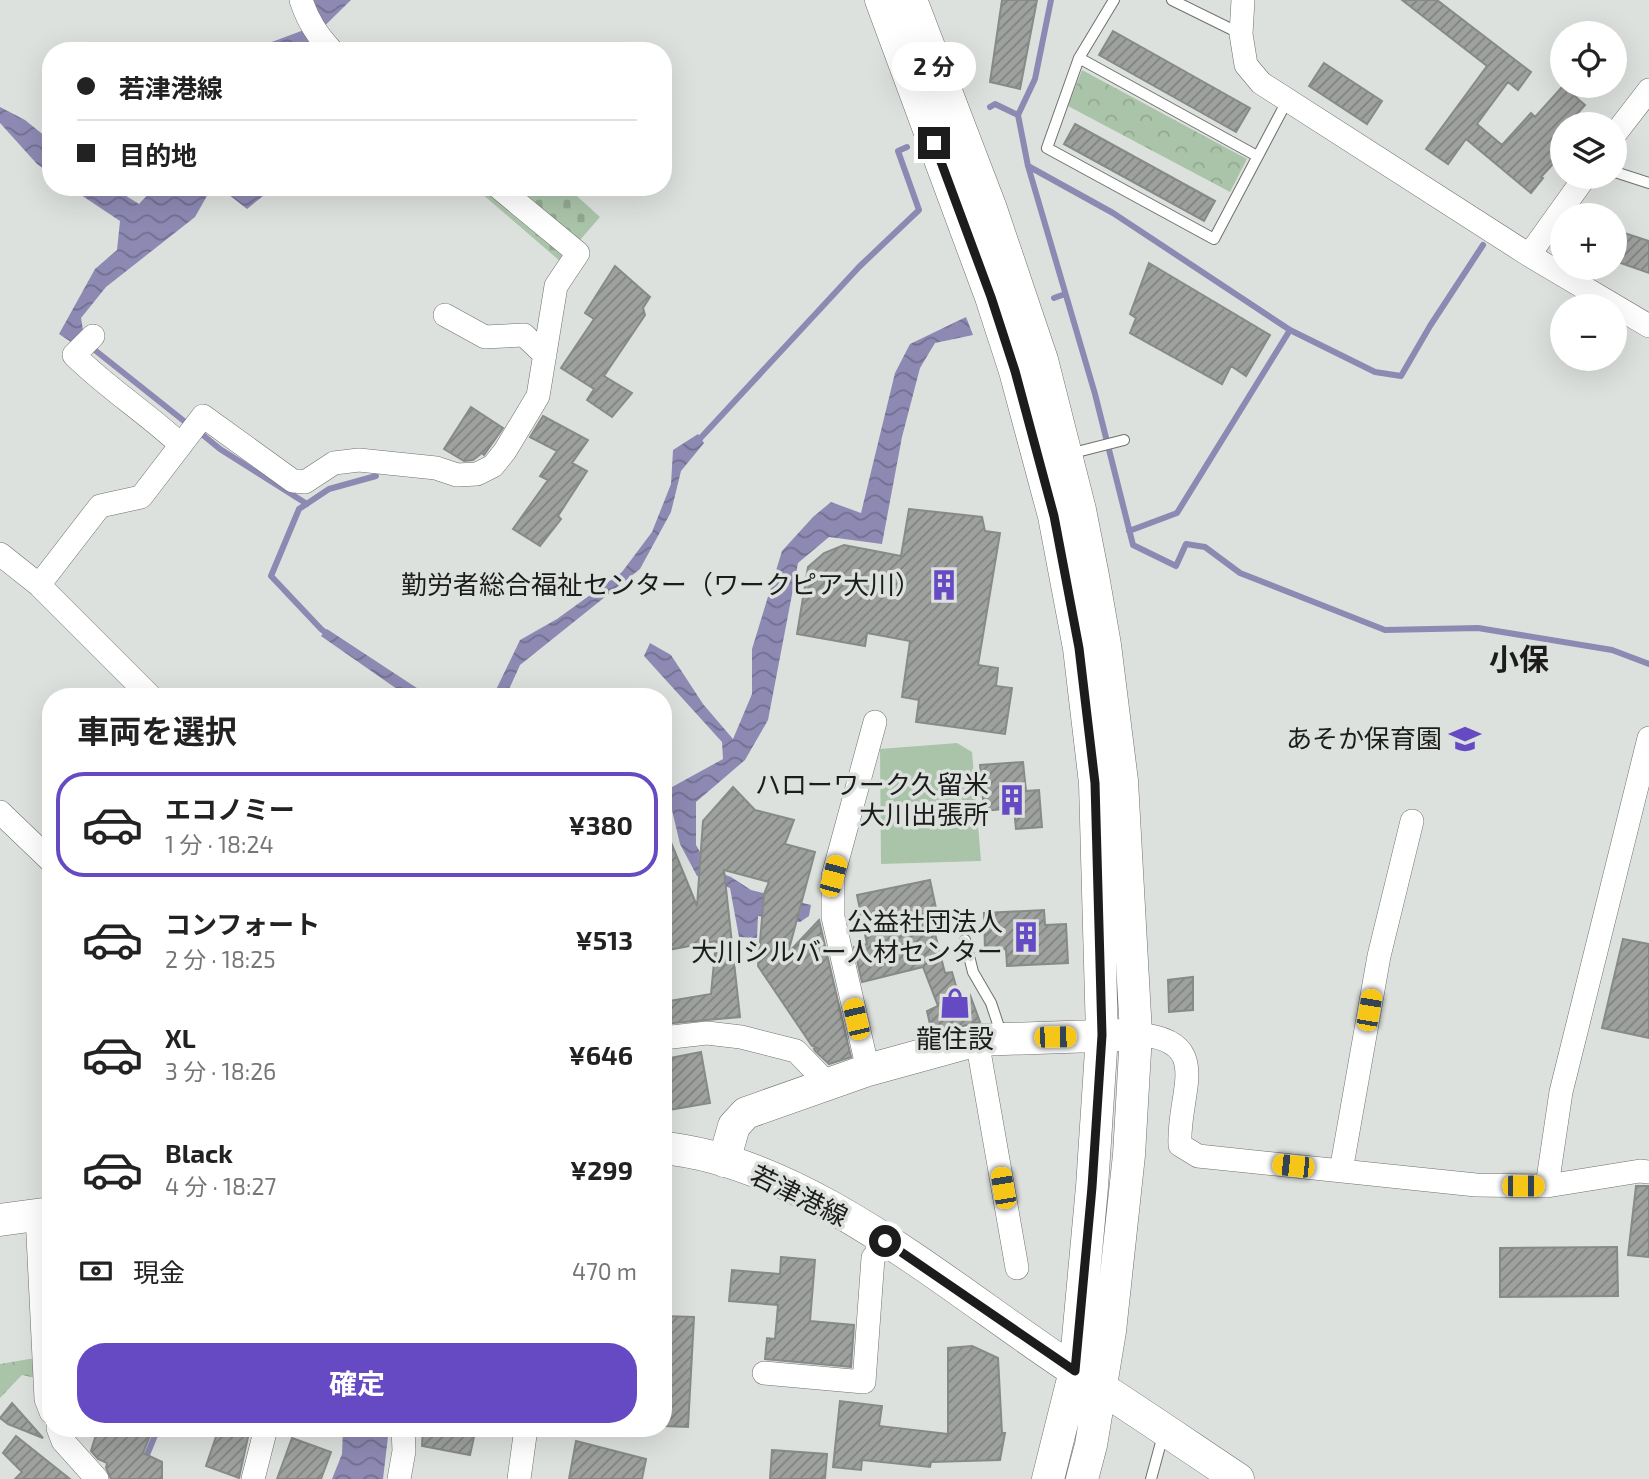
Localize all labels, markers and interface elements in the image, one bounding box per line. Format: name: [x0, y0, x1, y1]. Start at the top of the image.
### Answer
map controls: [1550, 21, 1627, 371]
button: locate: [1550, 21, 1627, 98]
callout: 2 分: [892, 41, 976, 90]
text: 2 分: [913, 52, 955, 80]
text: 若津港線: [119, 72, 223, 103]
button: layers: [1550, 112, 1627, 189]
route end: [918, 127, 950, 159]
text: 目的地: [119, 139, 197, 170]
button: +: [1550, 203, 1627, 280]
button: −: [1550, 294, 1627, 371]
place label: 勤労者総合福祉センター（ワークピア大川）: [401, 568, 921, 599]
building icon: 勤労者総合福祉センター（ワークピア大川）: [927, 568, 961, 602]
district label: 小保: [1489, 640, 1549, 676]
text: 車両を選択: [77, 711, 237, 749]
place label: あそか保育園: [1286, 722, 1442, 753]
school or university icon: あそか保育園: [1448, 722, 1482, 756]
place label: ハローワーク久留米 大川出張所: [755, 768, 989, 829]
building icon: ハローワーク久留米 大川出張所: [995, 783, 1029, 817]
icon: car: [81, 793, 144, 856]
text: エコノミー: [165, 793, 295, 824]
text: ¥380: [568, 809, 633, 840]
text: 1 分 · 18:24: [165, 830, 274, 858]
car: [818, 853, 849, 899]
place label: 公益社団法人 大川シルバー人材センター: [691, 905, 1003, 966]
icon: car: [81, 908, 144, 971]
text: コンフォート: [165, 908, 320, 939]
building icon: 公益社団法人 大川シルバー人材センター: [1009, 920, 1043, 954]
text: ¥513: [575, 924, 633, 955]
text: 2 分 · 18:25: [165, 945, 276, 973]
shop icon: 龍住設: [938, 986, 972, 1020]
car: [1356, 987, 1383, 1033]
car: [842, 996, 871, 1042]
text: XL: [165, 1022, 196, 1053]
place label: 龍住設: [916, 1022, 994, 1053]
icon: car: [81, 1023, 144, 1086]
car: [1034, 1026, 1077, 1048]
text: ¥646: [568, 1039, 633, 1070]
text: 3 分 · 18:26: [165, 1057, 276, 1085]
text: Black: [165, 1137, 233, 1168]
icon: car: [81, 1138, 144, 1201]
car: [1272, 1153, 1315, 1179]
text: ¥299: [570, 1154, 633, 1185]
street label: 若津港線: [746, 1158, 853, 1231]
car: [990, 1165, 1017, 1211]
text: 4 分 · 18:27: [165, 1172, 276, 1200]
car: [1503, 1176, 1545, 1197]
route start: [869, 1225, 901, 1257]
icon: cash: [77, 1252, 115, 1290]
text: 現金: [133, 1256, 185, 1287]
text: 470 m: [572, 1257, 637, 1285]
button: 確定: [77, 1343, 637, 1423]

